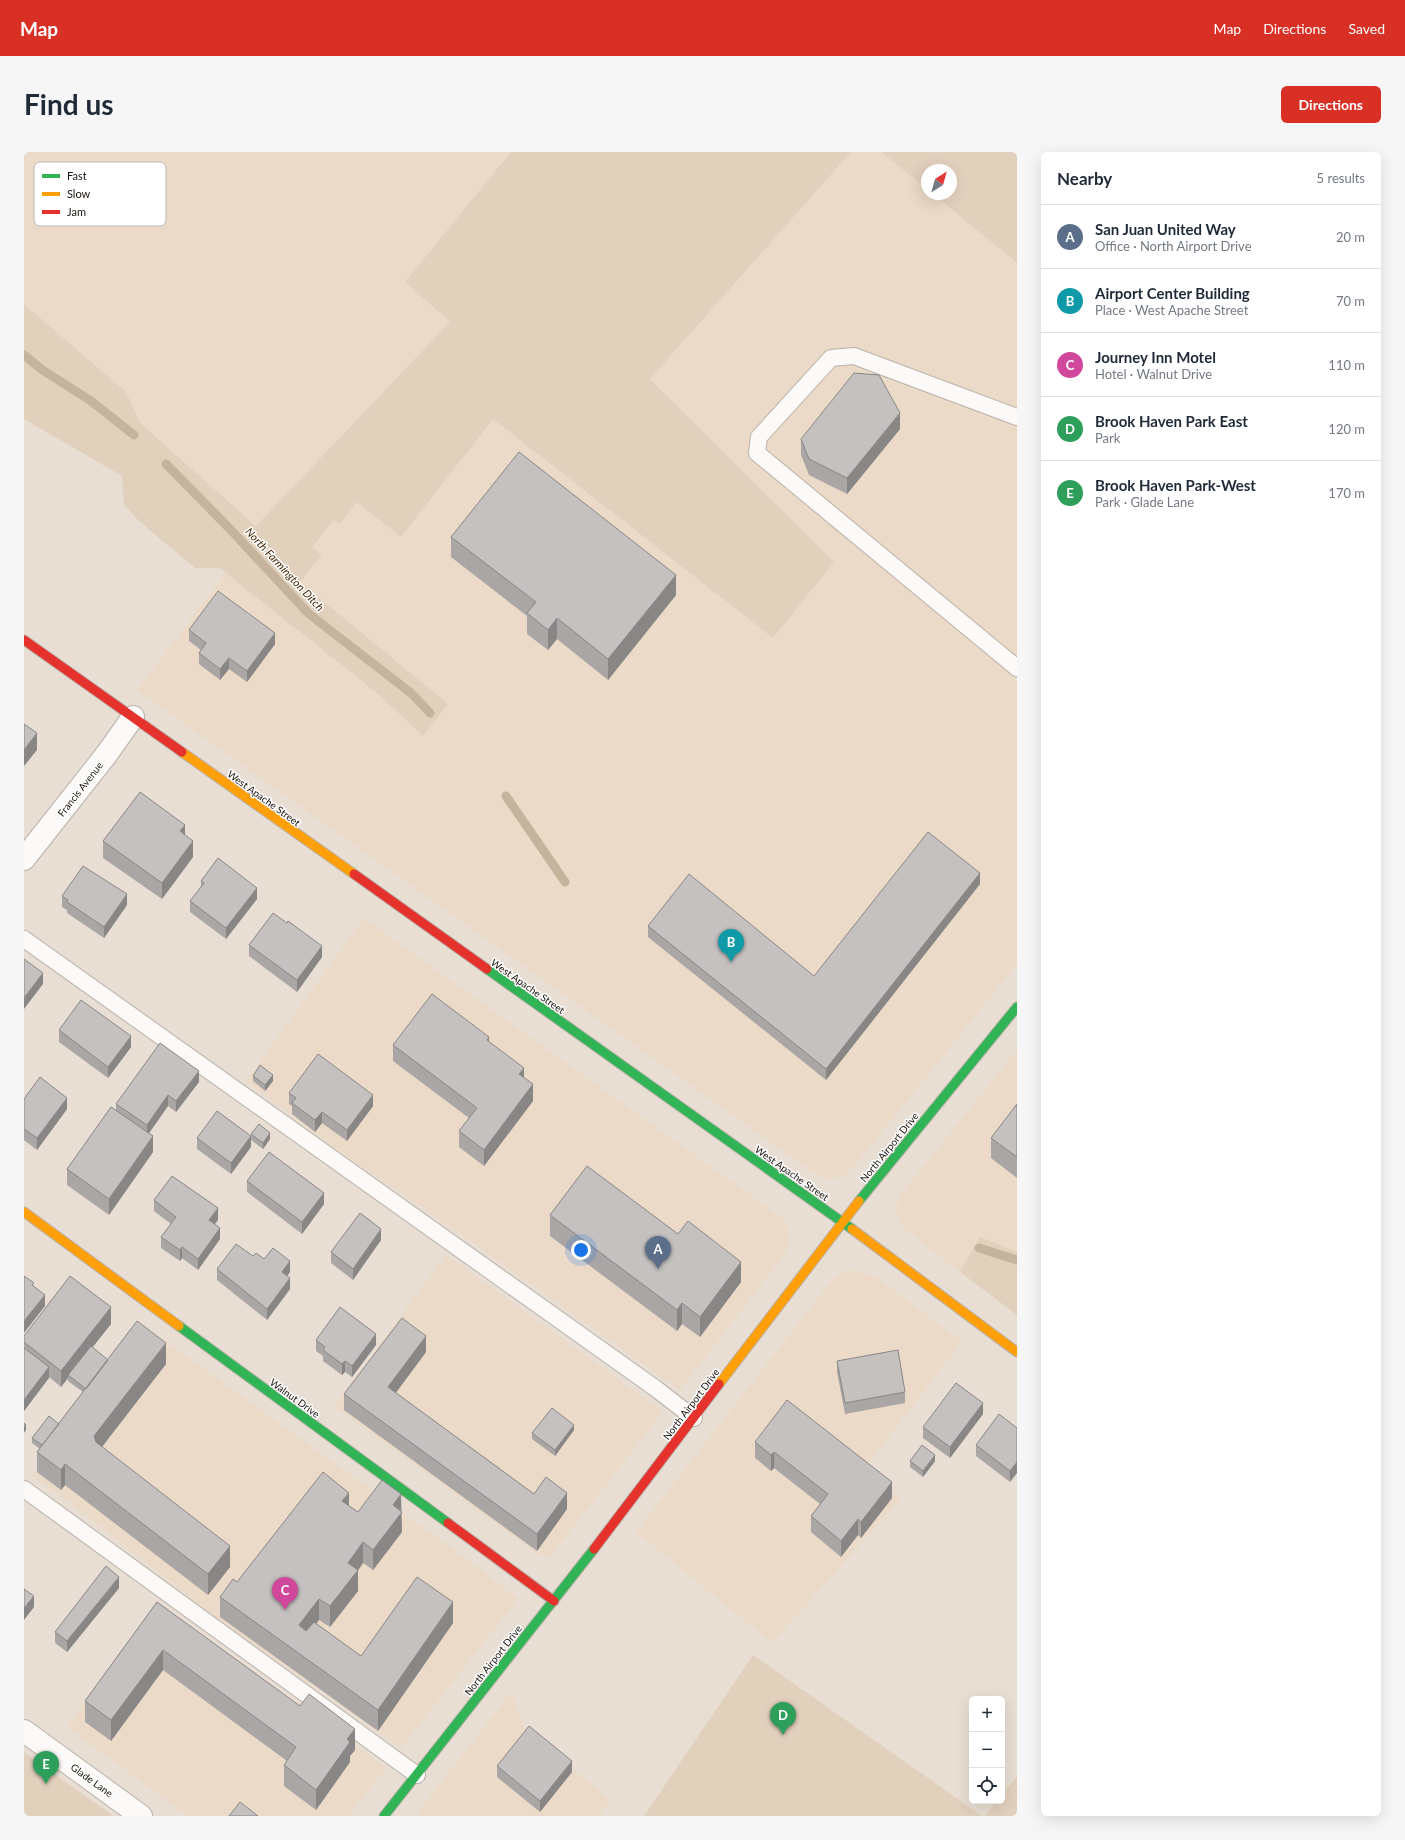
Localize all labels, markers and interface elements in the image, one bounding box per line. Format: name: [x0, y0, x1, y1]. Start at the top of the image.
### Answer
text: Map: [20, 17, 58, 40]
text: Map: [1214, 20, 1241, 37]
text: Directions: [1263, 20, 1326, 37]
text: Saved: [1348, 20, 1385, 37]
button: Directions: [1281, 86, 1381, 123]
text: Find us: [24, 87, 114, 121]
legend: [34, 162, 166, 226]
north arrow: [921, 164, 957, 200]
text: Nearby: [1057, 168, 1112, 189]
text: Fast: [67, 169, 87, 182]
text: 5 results: [1317, 170, 1365, 186]
text: Slow: [67, 187, 91, 200]
text: Jam: [67, 205, 86, 218]
text: San Juan United Way: [1095, 220, 1236, 238]
text: A: [1065, 229, 1075, 245]
text: 20 m: [1336, 229, 1365, 245]
text: Office · North Airport Drive: [1095, 238, 1252, 254]
text: Airport Center Building: [1095, 284, 1250, 302]
text: B: [1066, 293, 1074, 309]
text: 70 m: [1336, 293, 1365, 309]
text: Place · West Apache Street: [1095, 302, 1248, 318]
text: Journey Inn Motel: [1095, 348, 1216, 366]
text: C: [1066, 357, 1074, 373]
text: 110 m: [1328, 357, 1365, 373]
text: Hotel · Walnut Drive: [1095, 366, 1212, 382]
text: Brook Haven Park East: [1095, 412, 1248, 430]
text: D: [1065, 421, 1075, 437]
text: 120 m: [1328, 421, 1365, 437]
text: Park: [1095, 430, 1120, 446]
text: Brook Haven Park-West: [1095, 476, 1256, 494]
text: E: [1066, 485, 1074, 501]
text: 170 m: [1328, 485, 1365, 501]
text: Park · Glade Lane: [1095, 494, 1194, 510]
water label: North Farmington Ditch: [243, 525, 327, 613]
street label: Francis Avenue: [55, 759, 105, 819]
street label: West Apache Street: [225, 768, 303, 829]
pin: B: [718, 929, 744, 962]
street label: West Apache Street: [489, 956, 567, 1016]
street label: North Airport Drive: [857, 1110, 921, 1184]
street label: West Apache Street: [753, 1143, 831, 1203]
pin: A: [645, 1236, 671, 1269]
your location: [571, 1240, 591, 1260]
street label: North Airport Drive: [660, 1366, 722, 1442]
street label: Walnut Drive: [268, 1376, 322, 1420]
pin: C: [272, 1577, 298, 1610]
street label: North Airport Drive: [462, 1622, 524, 1698]
map controls: [969, 1696, 1005, 1804]
button: +: [969, 1696, 1005, 1732]
pin: D: [770, 1702, 796, 1735]
button: −: [969, 1732, 1005, 1768]
pin: E: [33, 1751, 59, 1784]
street label: Glade Lane: [69, 1761, 115, 1799]
button: locate: [969, 1768, 1005, 1804]

